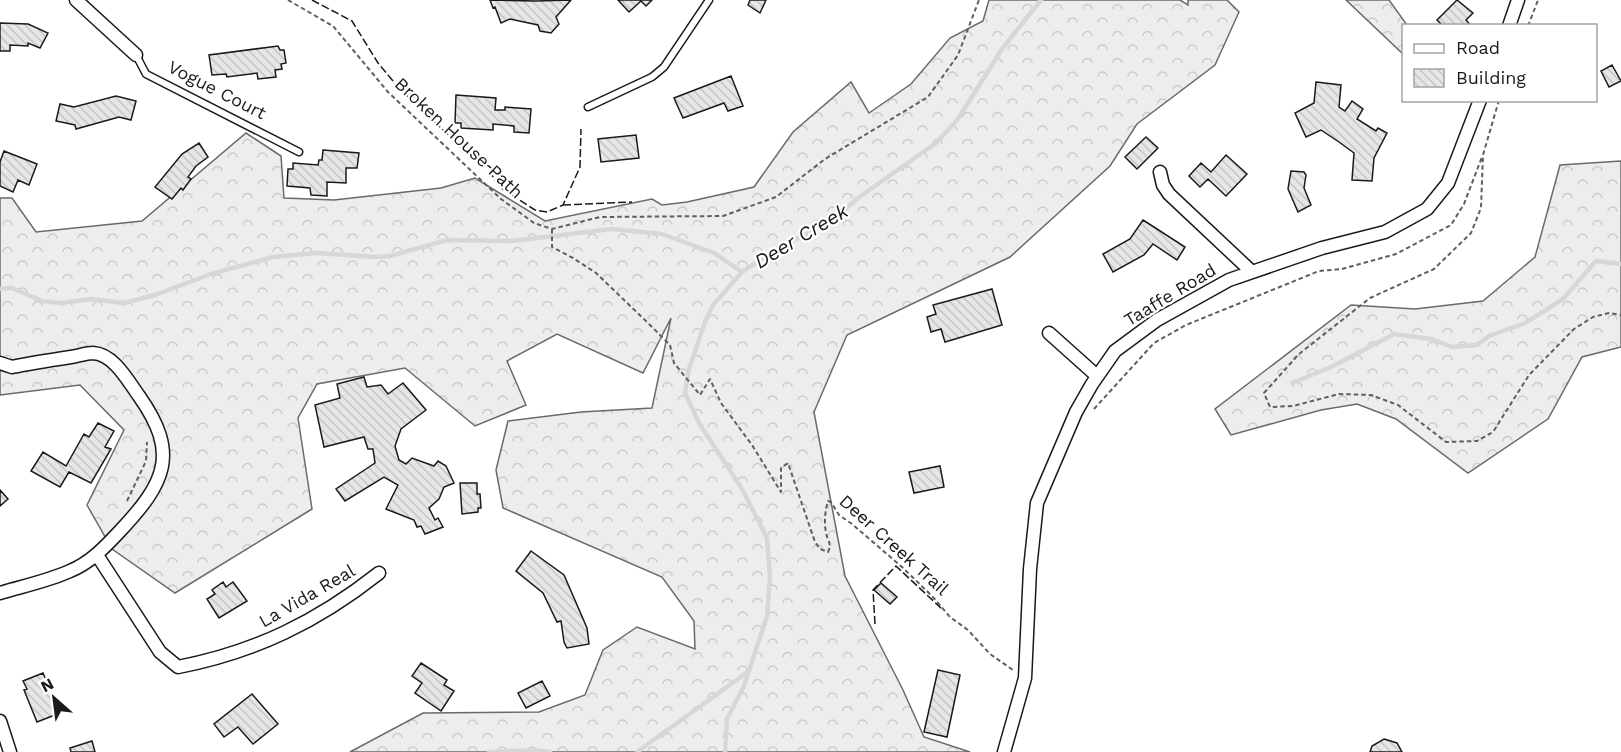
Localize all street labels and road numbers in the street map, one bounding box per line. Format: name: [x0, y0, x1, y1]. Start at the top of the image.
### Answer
street label: Vogue Court: [165, 56, 270, 124]
street label: Broken House Path: [391, 73, 528, 202]
street label: Taaffe Road: [1120, 259, 1220, 330]
street label: Deer Creek Trail: [835, 490, 954, 599]
street label: La Vida Real: [255, 559, 359, 632]

